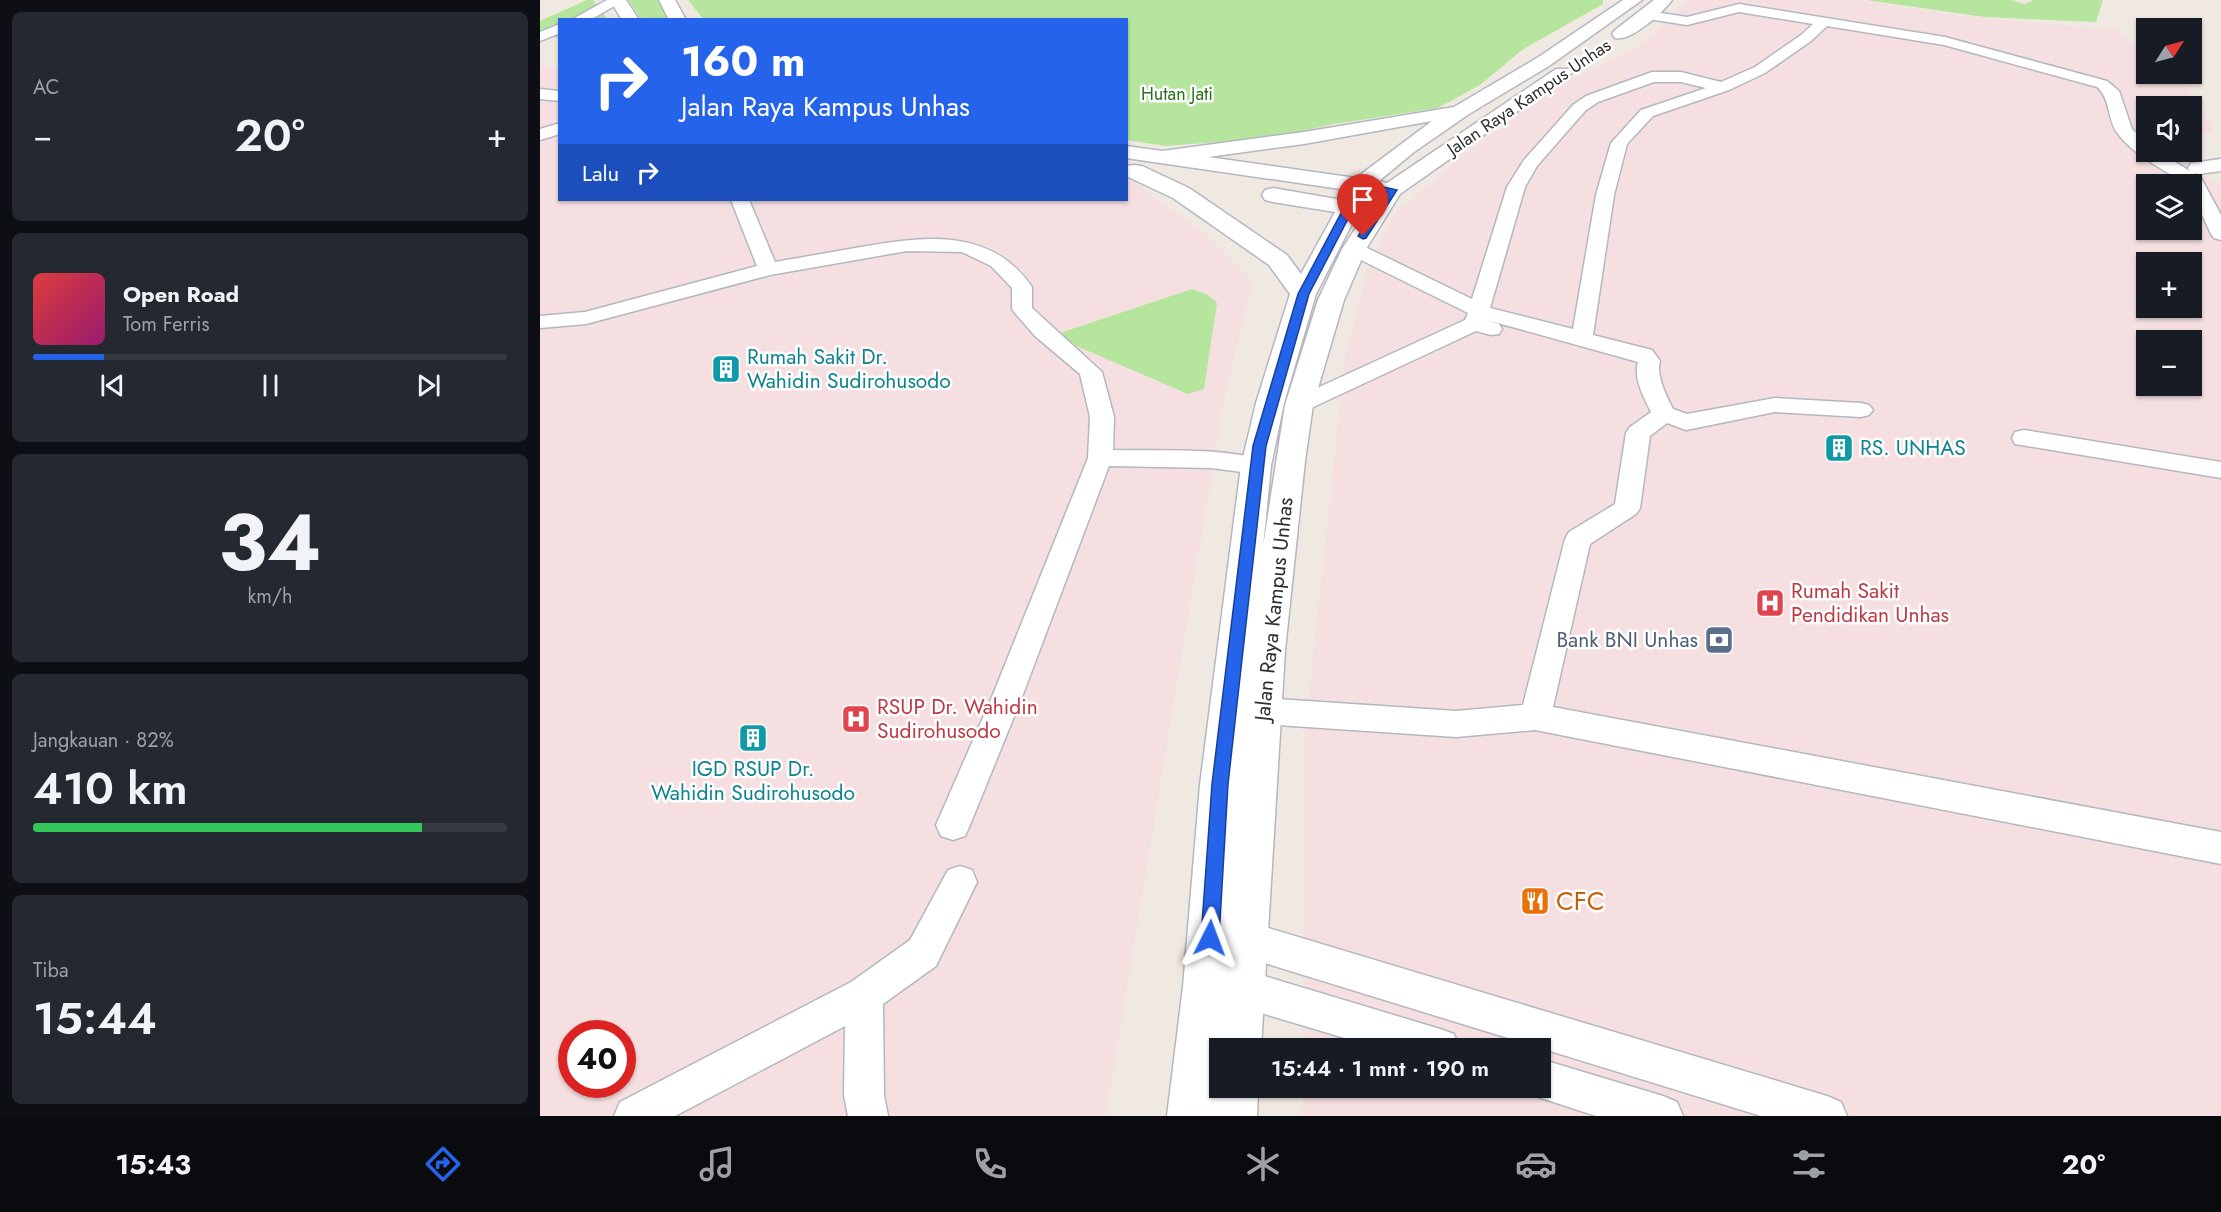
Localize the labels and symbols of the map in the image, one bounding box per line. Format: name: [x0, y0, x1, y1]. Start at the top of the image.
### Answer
north arrow: [2136, 18, 2202, 84]
street label: Jalan Raya Kampus Unhas: [1440, 32, 1616, 163]
park label: Hutan Jati: [1141, 81, 1213, 107]
pin: [1337, 174, 1388, 236]
place label: Rumah Sakit Dr. Wahidin Sudirohusodo: [747, 342, 951, 396]
building icon: Rumah Sakit Dr. Wahidin Sudirohusodo: [710, 353, 742, 385]
building icon: RS. UNHAS: [1823, 432, 1855, 464]
place label: RS. UNHAS: [1860, 433, 1966, 463]
street label: Jalan Raya Kampus Unhas: [1247, 496, 1301, 725]
place label: Rumah Sakit Pendidikan Unhas: [1791, 576, 1949, 630]
hospital icon: Rumah Sakit Pendidikan Unhas: [1754, 587, 1786, 619]
bank icon: Bank BNI Unhas: [1703, 624, 1735, 656]
place label: Bank BNI Unhas: [1556, 625, 1698, 655]
place label: RSUP Dr. Wahidin Sudirohusodo: [877, 692, 1038, 746]
hospital icon: RSUP Dr. Wahidin Sudirohusodo: [840, 703, 872, 735]
building icon: IGD RSUP Dr. Wahidin Sudirohusodo: [737, 722, 769, 754]
place label: IGD RSUP Dr. Wahidin Sudirohusodo: [651, 754, 855, 808]
place label: CFC: [1556, 882, 1605, 920]
restaurant icon: CFC: [1519, 885, 1551, 917]
position arrow: [1178, 906, 1242, 970]
speed limit sign: 40: [558, 1020, 636, 1098]

